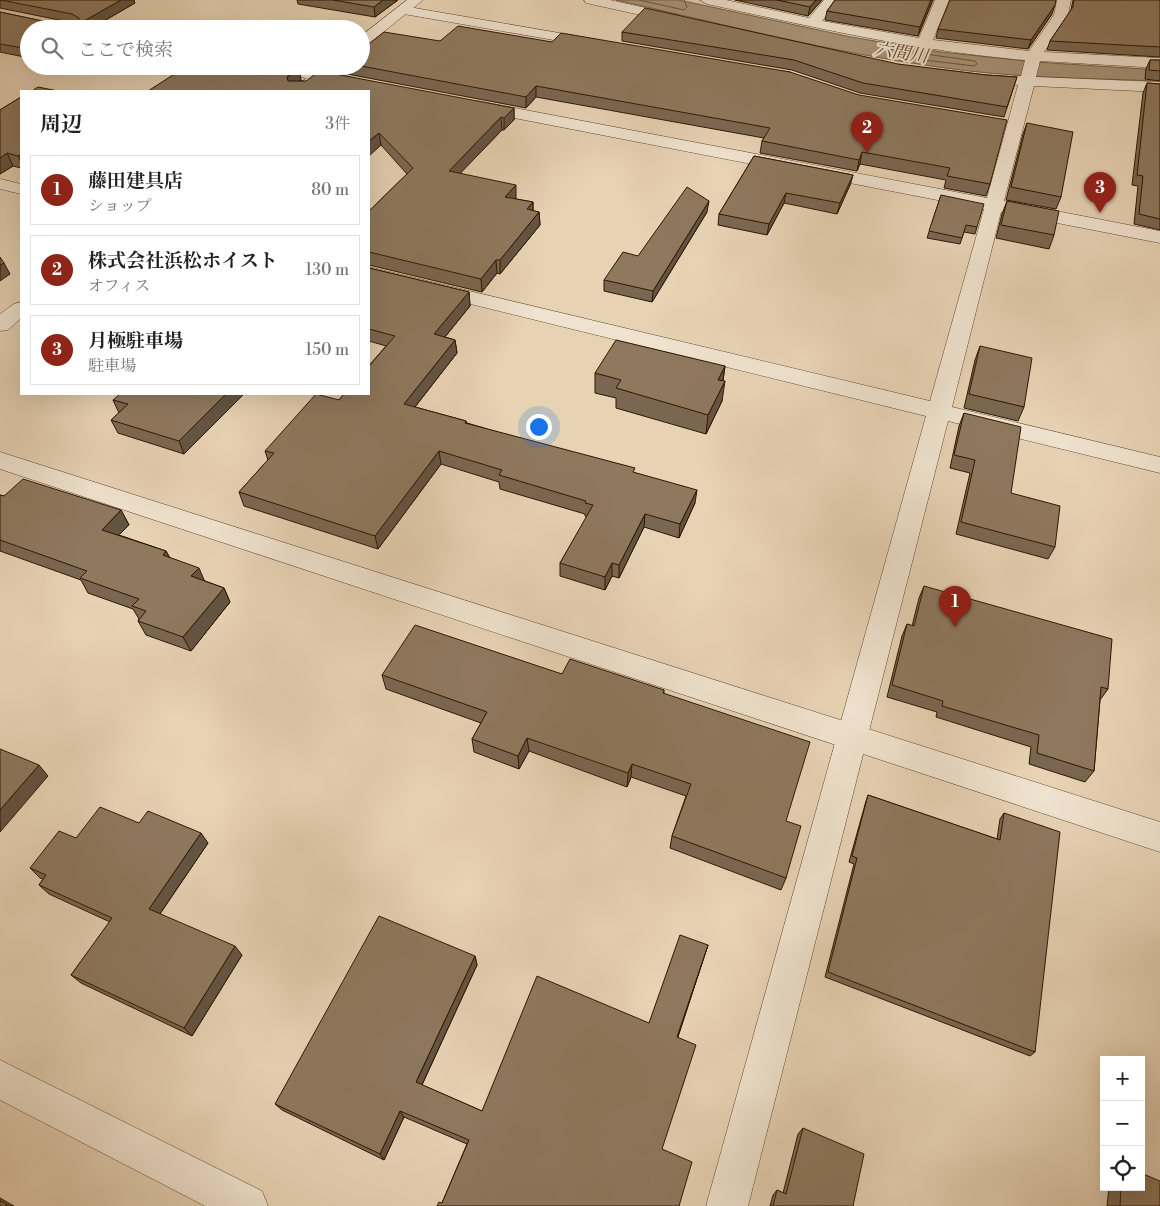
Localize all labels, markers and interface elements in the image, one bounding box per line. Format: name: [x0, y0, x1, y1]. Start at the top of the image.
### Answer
search box: [20, 20, 370, 75]
icon: search: [38, 34, 66, 62]
water label: 六間川: [873, 37, 931, 69]
text: ここで検索: [78, 38, 173, 62]
text: 周辺: [40, 112, 82, 138]
pin: 2: [851, 112, 883, 153]
text: 3件: [325, 114, 350, 134]
text: 藤田建具店: [88, 169, 183, 193]
pin: 3: [1084, 172, 1116, 213]
text: 1: [53, 180, 61, 200]
text: 80 m: [311, 180, 349, 200]
text: ショップ: [88, 196, 152, 216]
text: 株式会社浜松ホイスト: [88, 249, 278, 273]
text: 2: [52, 260, 62, 280]
text: 130 m: [305, 260, 349, 280]
text: オフィス: [88, 276, 150, 296]
text: 月極駐車場: [88, 329, 183, 353]
text: 3: [52, 340, 62, 360]
text: 150 m: [305, 340, 349, 360]
text: 駐車場: [88, 356, 136, 376]
your location: [526, 414, 552, 440]
pin: 1: [939, 586, 971, 627]
map controls: [1100, 1056, 1145, 1191]
button: +: [1100, 1056, 1145, 1101]
button: −: [1100, 1101, 1145, 1146]
button: locate: [1100, 1146, 1145, 1191]

